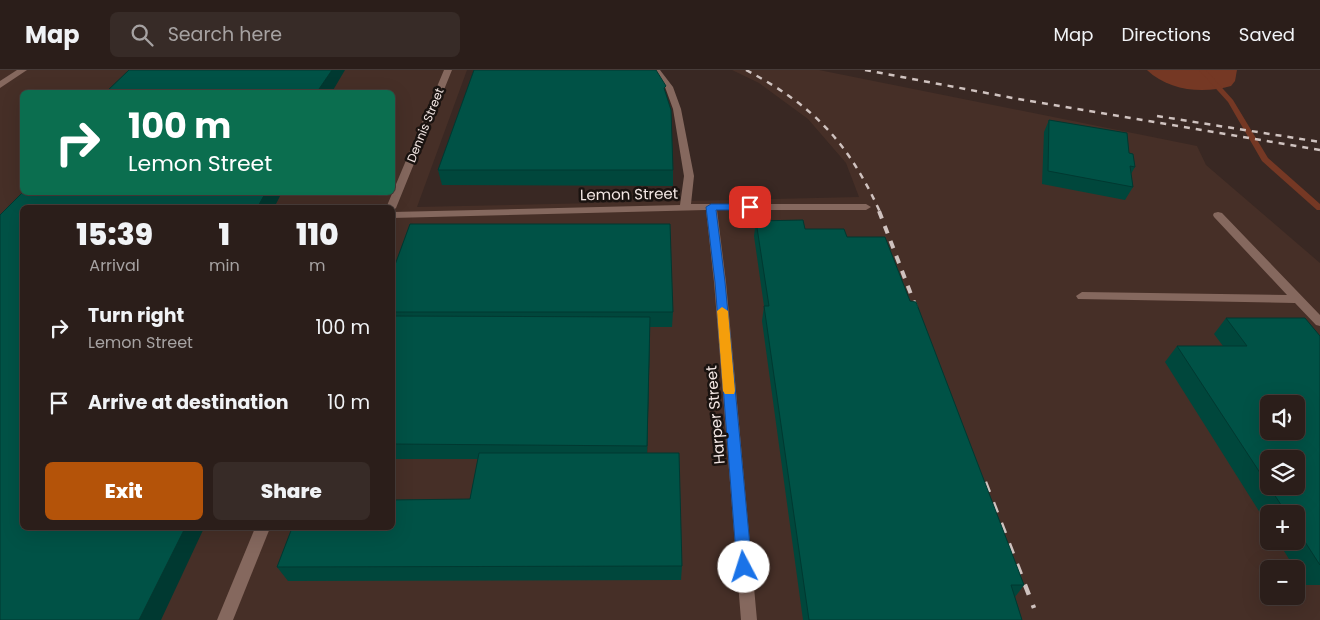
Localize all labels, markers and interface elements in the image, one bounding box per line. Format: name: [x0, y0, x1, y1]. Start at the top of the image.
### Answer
search box: [110, 12, 460, 57]
text: Map: [25, 18, 80, 51]
icon: search: [128, 21, 156, 49]
text: Search here: [168, 21, 282, 48]
text: Map: [1054, 22, 1093, 47]
text: Directions: [1121, 22, 1211, 47]
text: Saved: [1239, 22, 1295, 47]
street label: Dennis Street: [402, 85, 448, 165]
text: 100 m: [128, 101, 231, 150]
icon: right: [45, 110, 110, 175]
text: Lemon Street: [128, 148, 272, 179]
street label: Lemon Street: [580, 183, 678, 205]
pin: [729, 186, 771, 228]
icon: arrive: [736, 193, 764, 221]
text: 15:39: [76, 213, 153, 256]
text: 1: [219, 213, 230, 256]
text: 110: [296, 213, 339, 256]
text: Arrival: [89, 254, 140, 277]
text: min: [209, 254, 240, 277]
text: m: [309, 254, 326, 277]
text: Turn right: [88, 302, 184, 329]
icon: right: [45, 314, 73, 342]
text: 100 m: [315, 314, 370, 341]
text: Lemon Street: [88, 331, 193, 354]
street label: Harper Street: [700, 365, 730, 465]
icon: arrive: [45, 389, 73, 417]
text: Arrive at destination: [88, 389, 289, 416]
text: 10 m: [327, 389, 370, 416]
map controls: [1260, 395, 1305, 605]
button: sound: [1260, 395, 1305, 440]
button: layers: [1260, 450, 1305, 495]
button: Exit: [45, 462, 203, 520]
button: Share: [213, 462, 370, 520]
button: +: [1260, 505, 1305, 550]
position arrow: [717, 540, 769, 592]
button: −: [1260, 560, 1305, 605]

